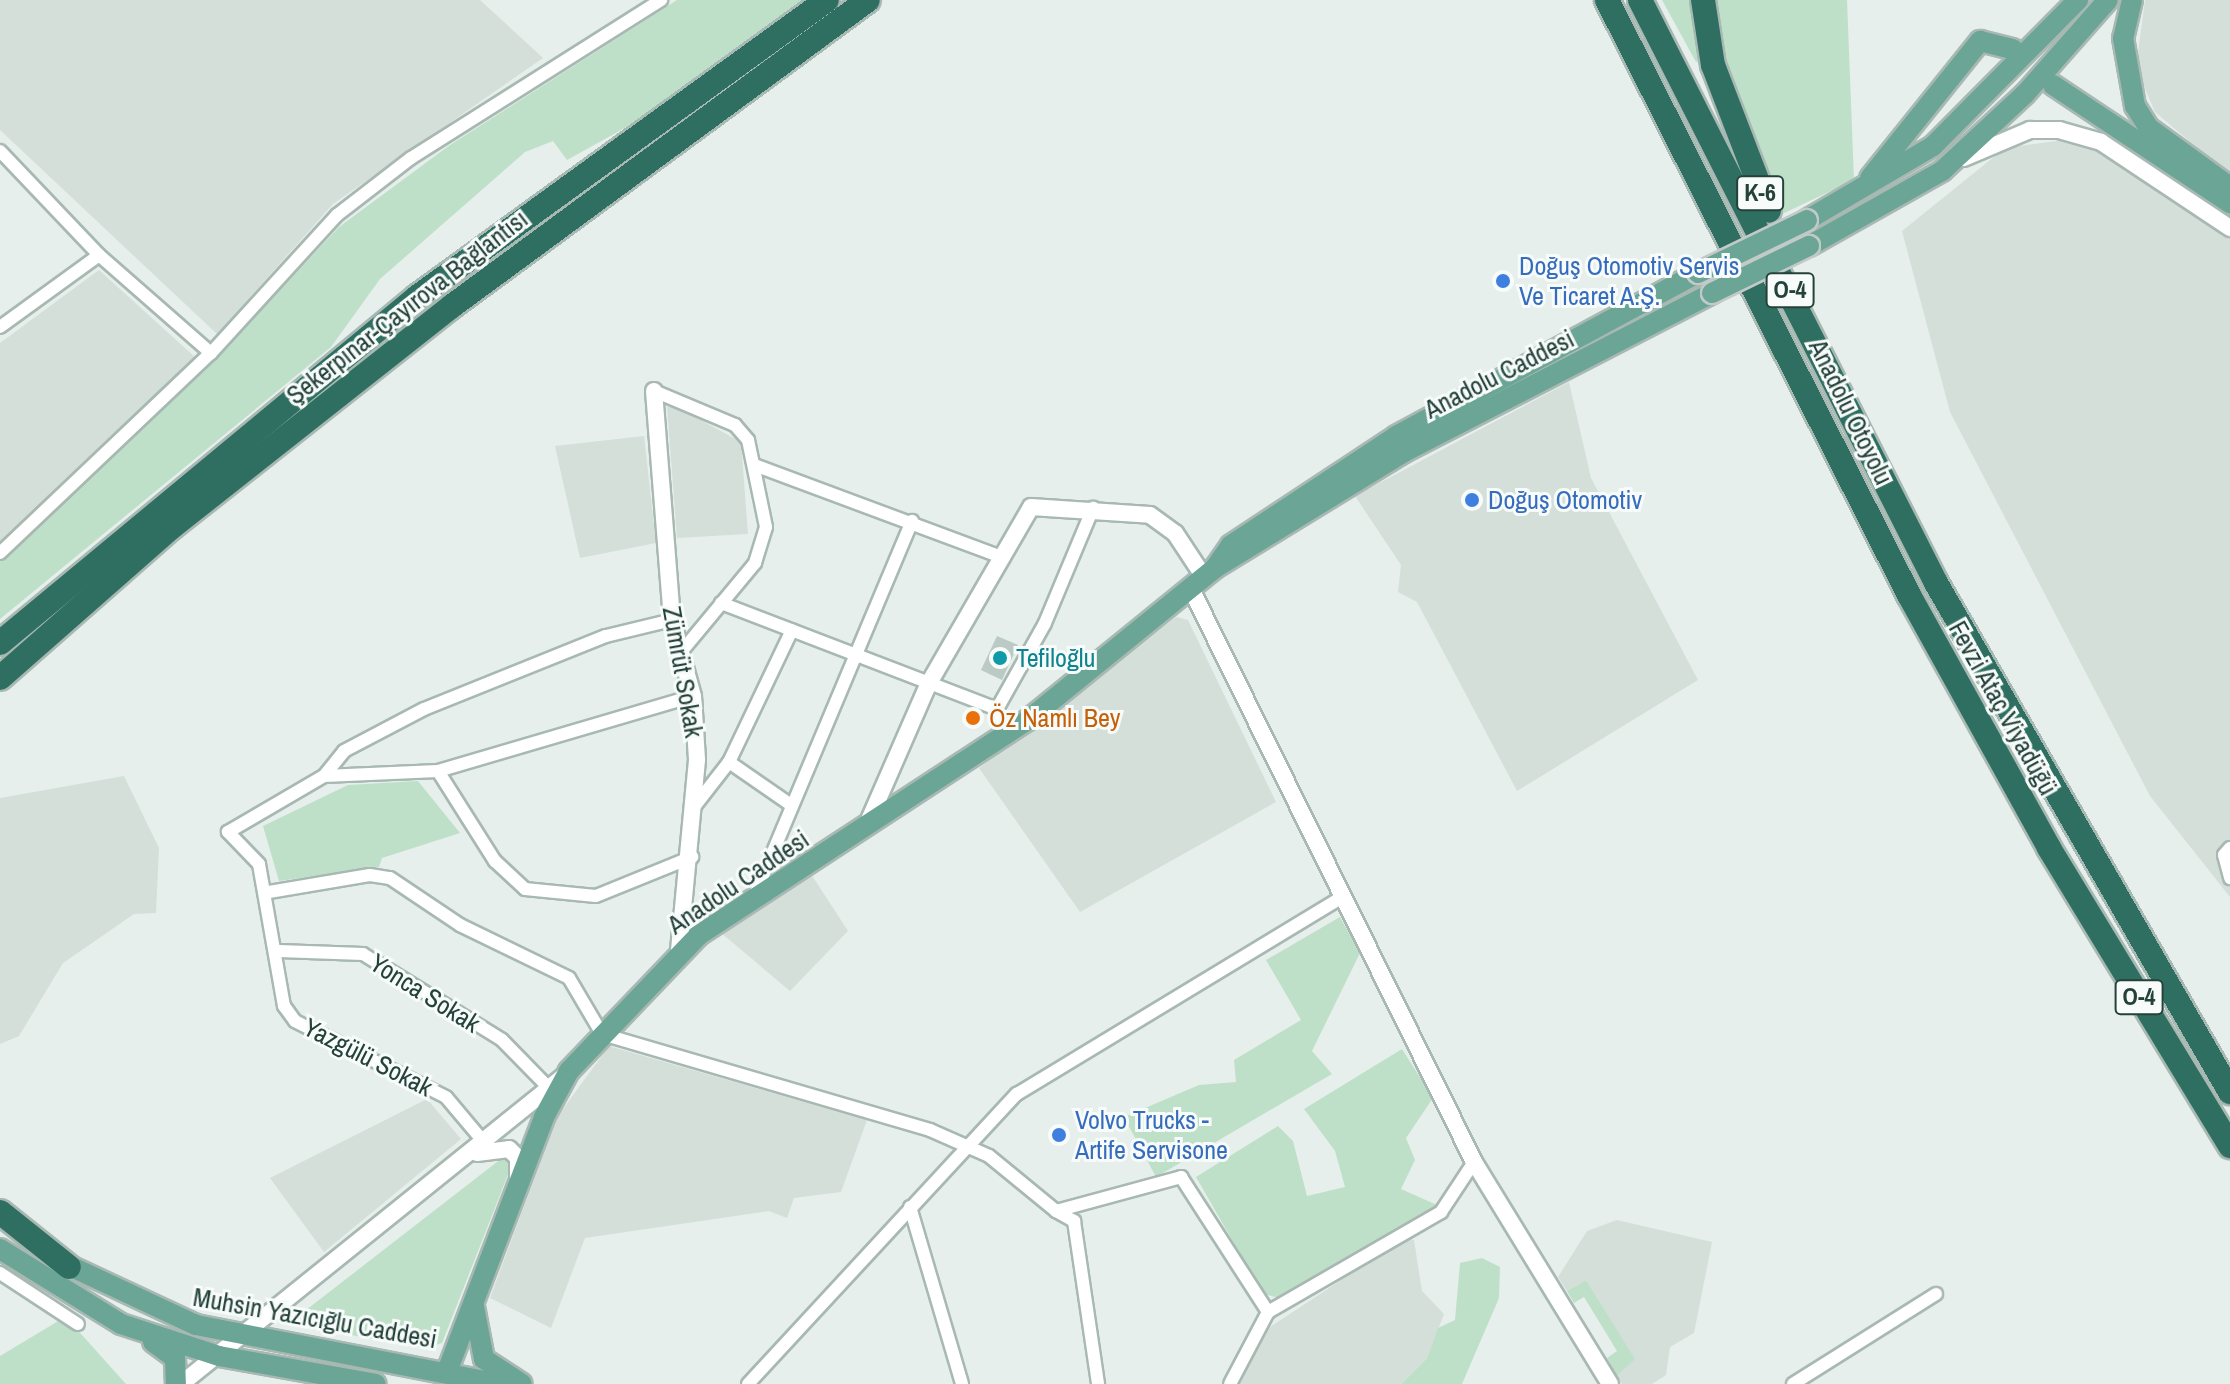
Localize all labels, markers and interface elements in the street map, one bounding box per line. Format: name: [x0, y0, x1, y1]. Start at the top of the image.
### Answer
road number: K-6: [1736, 173, 1784, 213]
street label: Şekerpınar-Çayırova Bağlantısı: [280, 203, 534, 411]
place label: Doğuş Otomotiv Servis Ve Ticaret A.Ş.: [1519, 250, 1739, 312]
road number: O-4: [1764, 270, 1816, 310]
marker: Doğuş Otomotiv Servis Ve Ticaret A.Ş.: [1494, 272, 1512, 290]
street label: Anadolu Caddesi: [1419, 323, 1579, 425]
street label: Anadolu Otoyolu: [1802, 334, 1900, 490]
place label: Doğuş Otomotiv: [1488, 484, 1642, 516]
marker: Doğuş Otomotiv: [1463, 491, 1481, 509]
street label: Zümrüt Sokak: [656, 604, 710, 740]
street label: Fevzi Ataç Viyadüğü: [1942, 615, 2064, 801]
place label: Tefiloğlu: [1016, 642, 1095, 674]
marker: Tefiloğlu: [991, 649, 1009, 667]
place label: Öz Namlı Bey: [989, 702, 1121, 734]
marker: Öz Namlı Bey: [964, 709, 982, 727]
street label: Anadolu Caddesi: [661, 823, 815, 941]
street label: Yonca Sokak: [364, 947, 486, 1039]
road number: O-4: [2113, 977, 2165, 1017]
street label: Yazgülü Sokak: [298, 1011, 438, 1103]
place label: Volvo Trucks - Artife Servisone: [1075, 1104, 1228, 1166]
marker: Volvo Trucks - Artife Servisone: [1050, 1126, 1068, 1144]
street label: Muhsin Yazıcığlu Caddesi: [191, 1281, 439, 1355]

